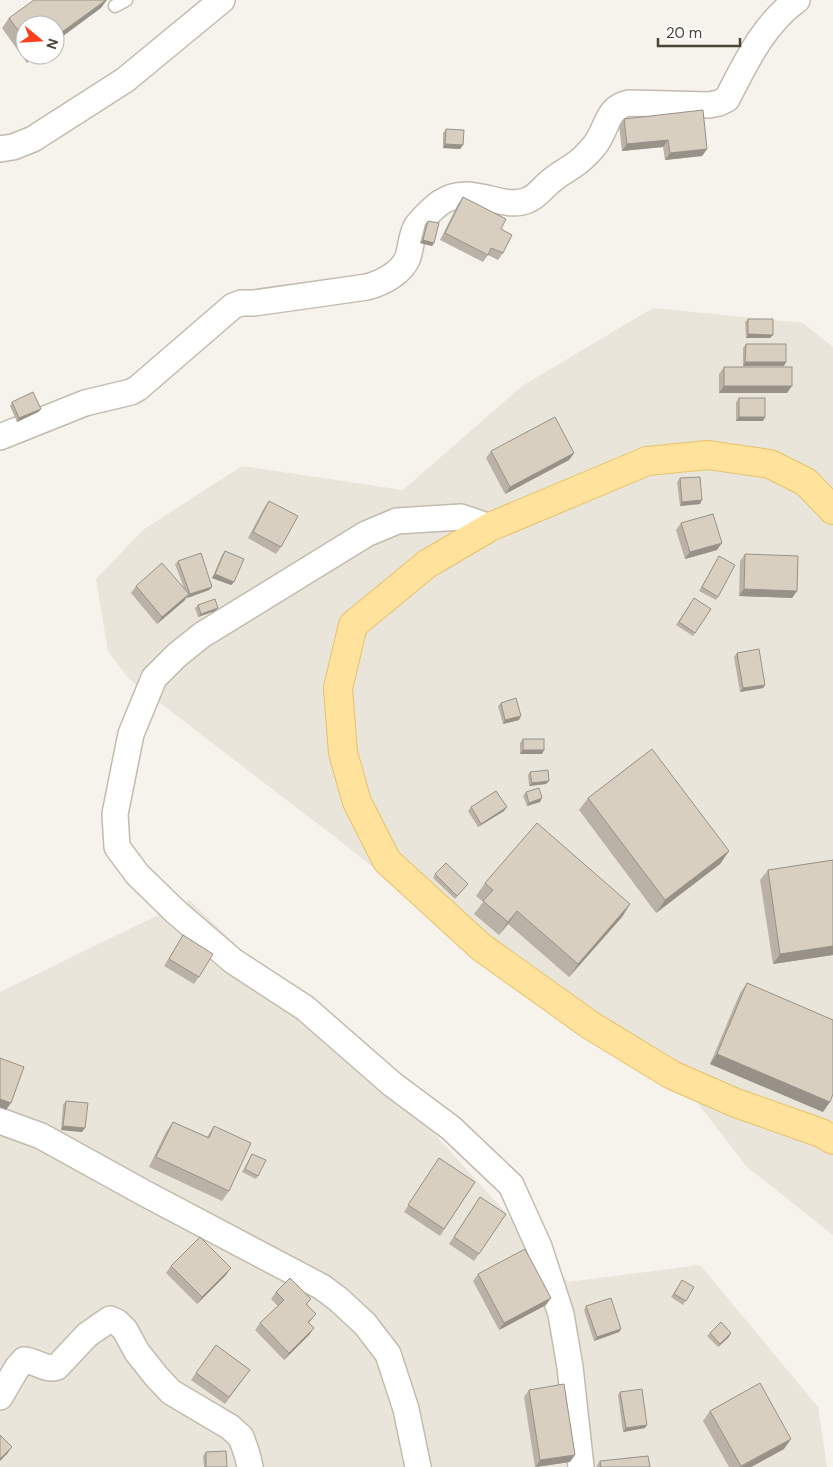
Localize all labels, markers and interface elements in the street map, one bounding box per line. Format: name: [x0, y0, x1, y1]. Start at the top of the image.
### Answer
north arrow: [15, 15, 65, 65]
scale bar: [658, 15, 740, 47]
text: 20 m: [666, 23, 702, 43]
text: N: [42, 36, 63, 52]

